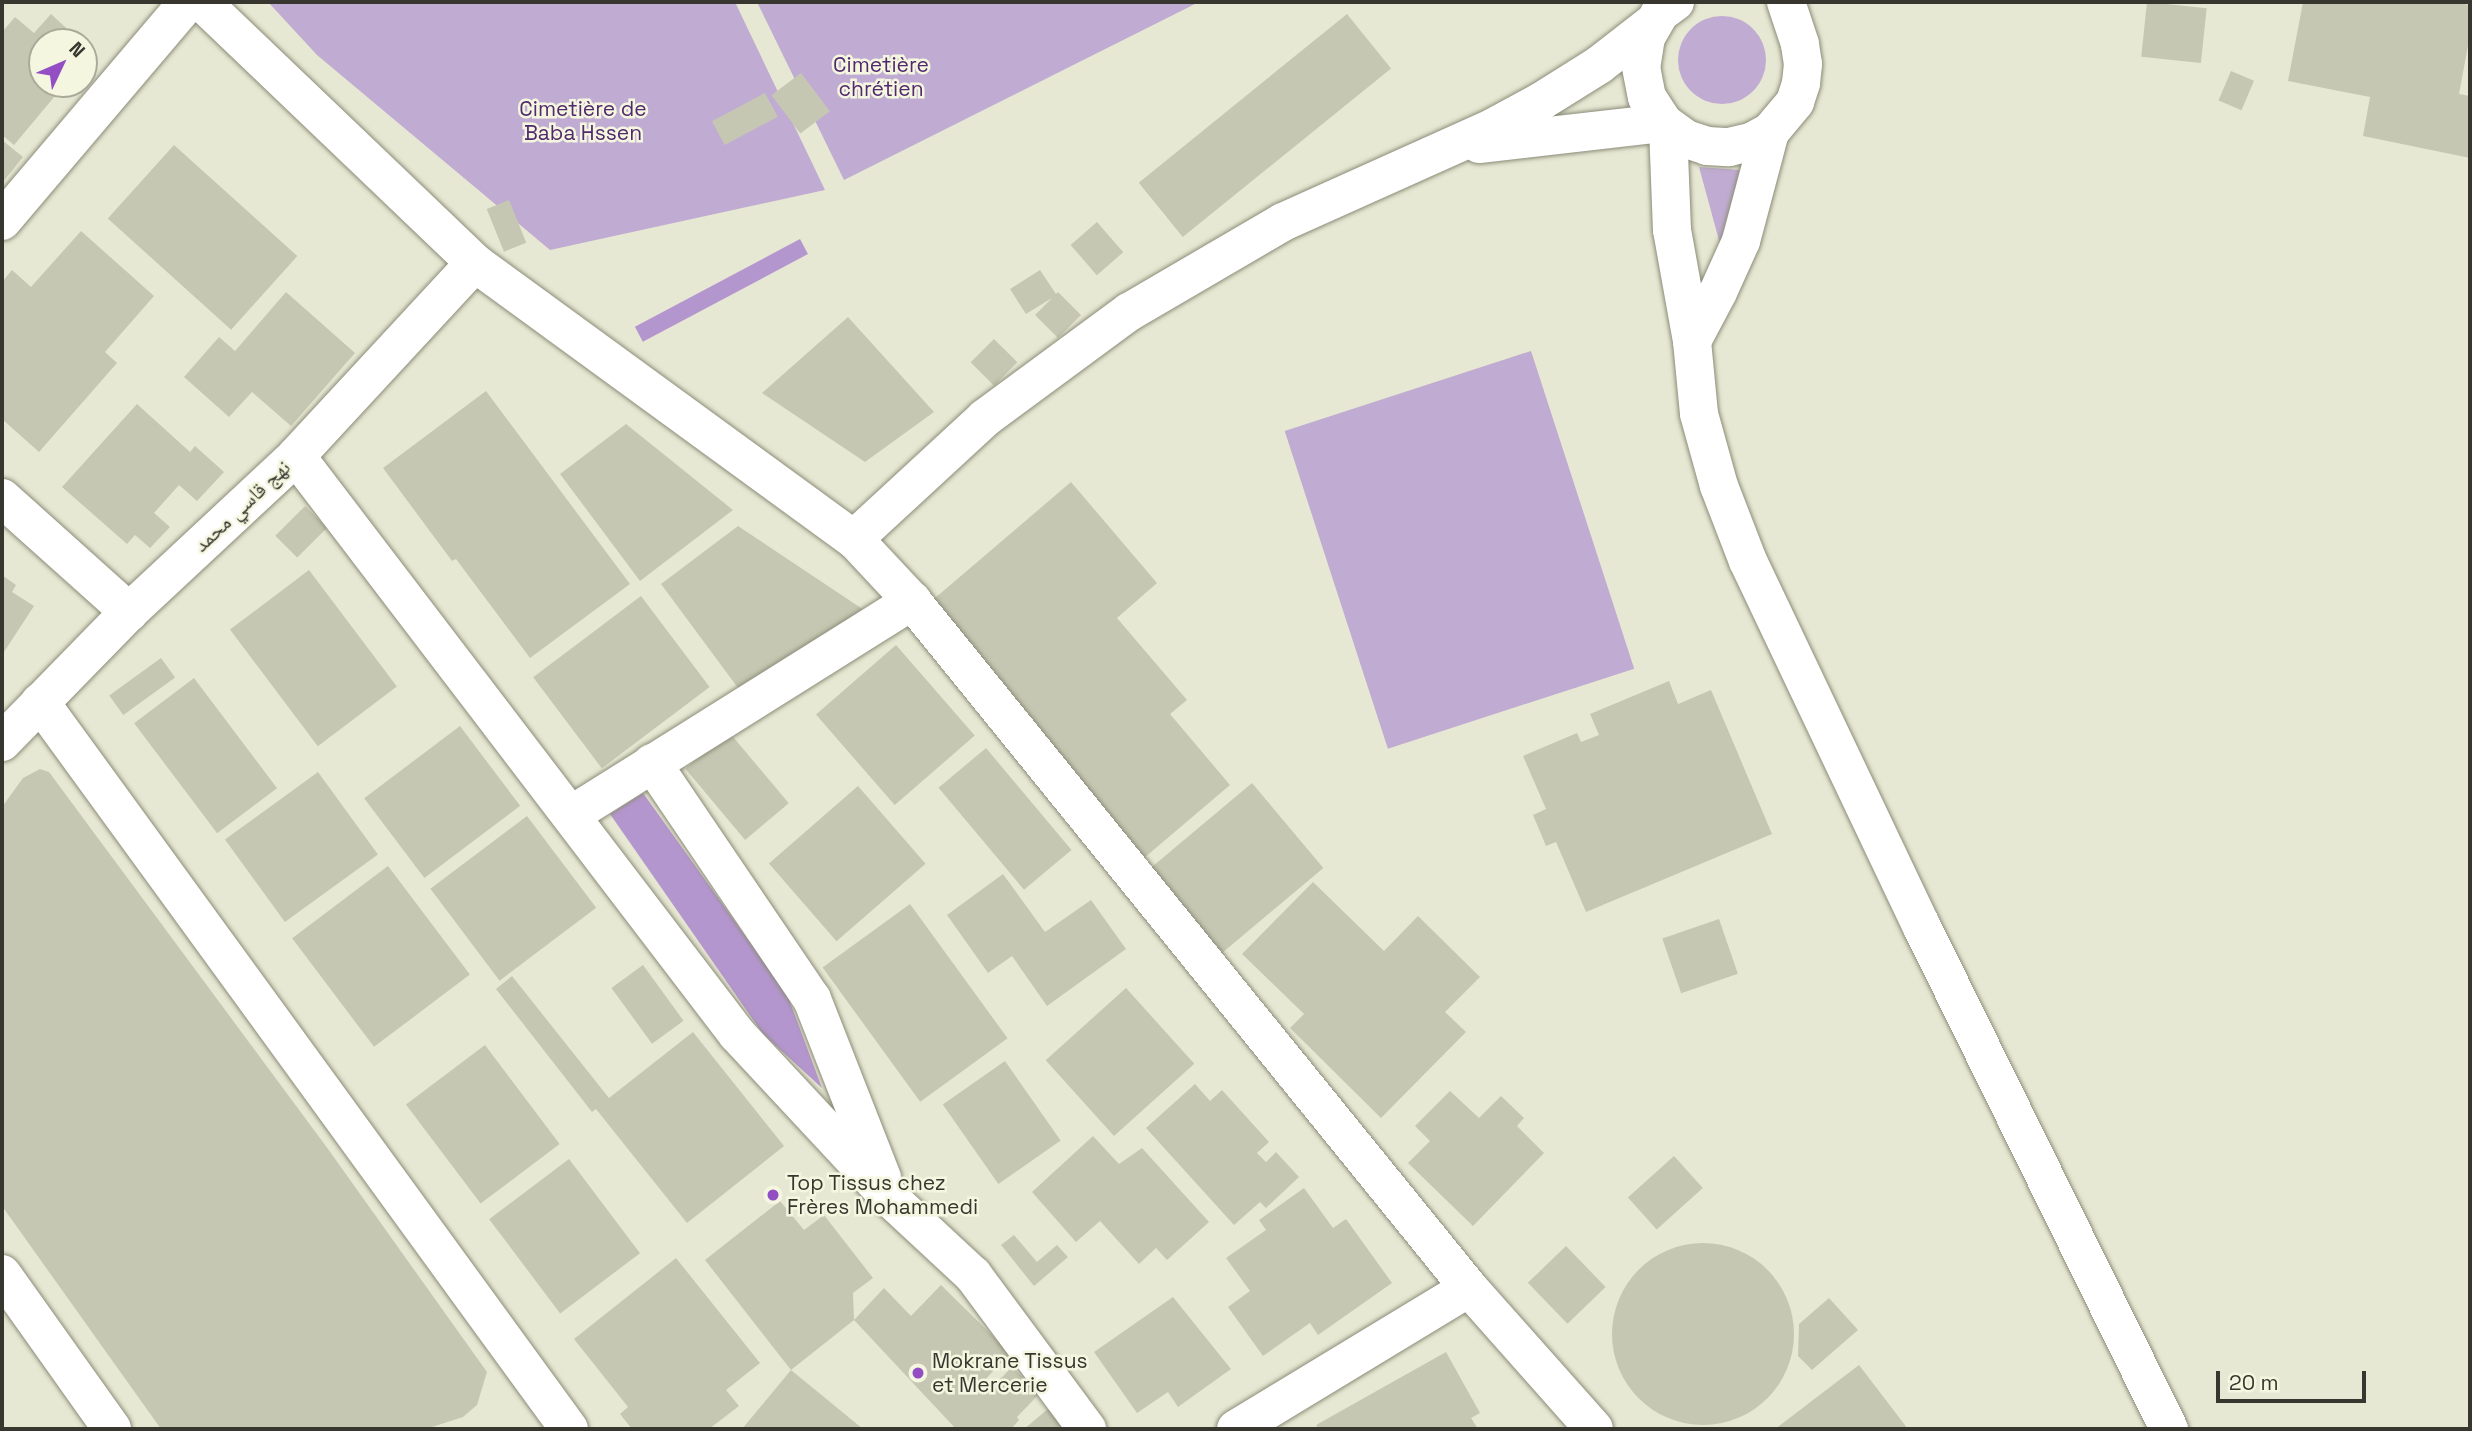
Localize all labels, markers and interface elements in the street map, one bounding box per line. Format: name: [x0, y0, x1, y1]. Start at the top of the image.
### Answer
north arrow: [28, 28, 98, 98]
text: N: [64, 36, 90, 63]
park label: Cimetière chrétien: [833, 52, 929, 102]
park label: Cimetière de Baba Hssen: [519, 96, 647, 146]
street label: نهج قاسي محمد: [188, 455, 296, 557]
place label: Top Tissus chez Frères Mohammedi: [787, 1170, 978, 1220]
marker: Top Tissus chez Frères Mohammedi: [765, 1187, 781, 1203]
place label: Mokrane Tissus et Mercerie: [932, 1348, 1088, 1398]
scale bar: [2220, 1358, 2370, 1402]
marker: Mokrane Tissus et Mercerie: [910, 1365, 926, 1381]
text: 20 m: [2229, 1369, 2279, 1396]

